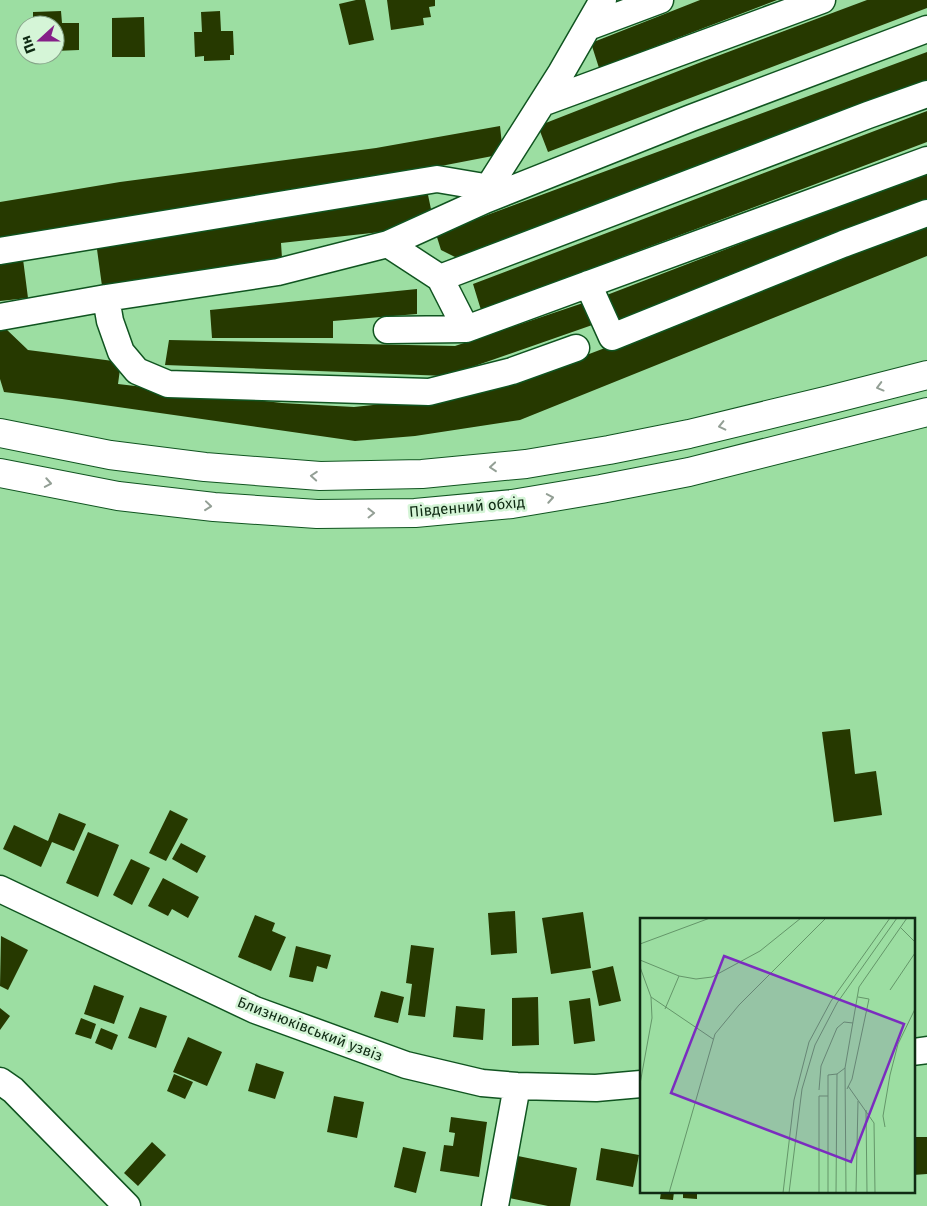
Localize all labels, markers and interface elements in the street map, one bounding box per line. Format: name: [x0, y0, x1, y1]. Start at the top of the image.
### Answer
north arrow: [15, 15, 65, 65]
text: Пн: [17, 33, 39, 56]
one-way arrow: [875, 381, 884, 392]
one-way arrow: [717, 420, 726, 431]
one-way arrow: [489, 461, 497, 472]
one-way arrow: [309, 470, 317, 481]
one-way arrow: [43, 477, 52, 487]
street label: Південний обхід: [408, 493, 526, 521]
one-way arrow: [545, 493, 554, 503]
one-way arrow: [205, 500, 213, 511]
one-way arrow: [367, 508, 375, 518]
inset map: [640, 918, 914, 1194]
street label: Близнюківський узвіз: [235, 993, 385, 1065]

